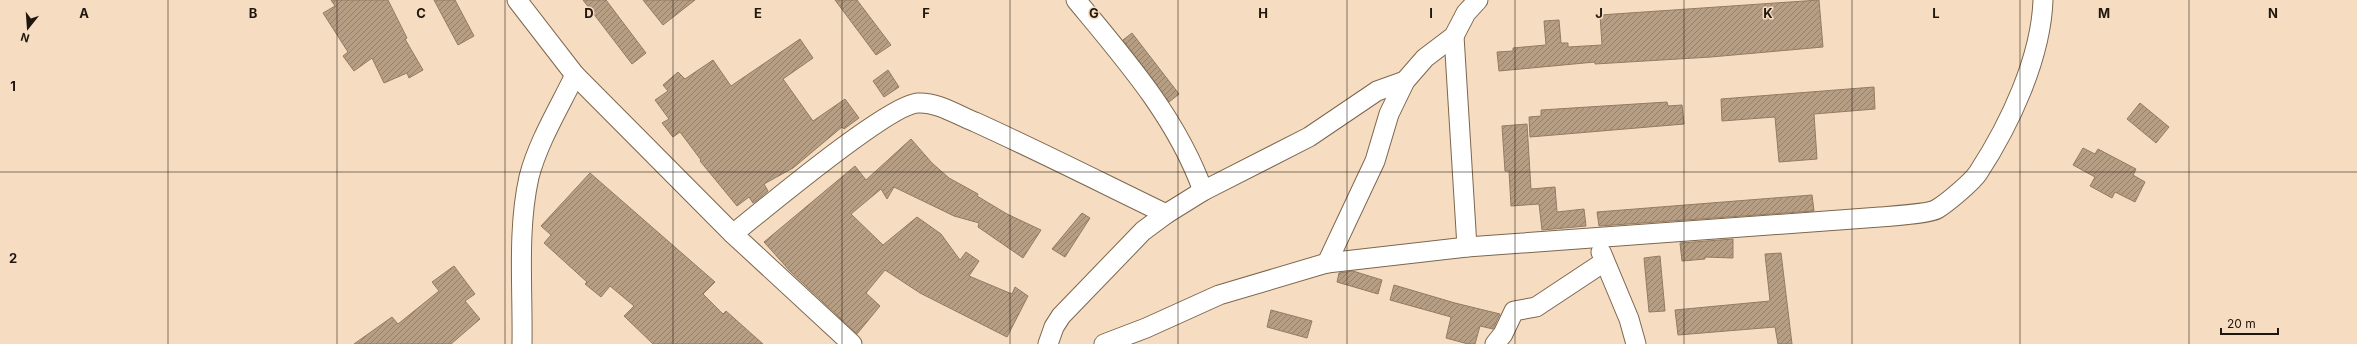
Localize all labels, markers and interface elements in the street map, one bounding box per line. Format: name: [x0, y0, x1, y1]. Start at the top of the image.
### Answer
text: A: [79, 5, 89, 21]
text: B: [249, 5, 258, 21]
text: C: [416, 5, 426, 21]
text: D: [584, 5, 594, 21]
text: E: [754, 5, 762, 21]
text: F: [922, 5, 930, 21]
text: G: [1089, 5, 1099, 21]
text: H: [1258, 5, 1268, 21]
text: I: [1429, 5, 1433, 21]
text: J: [1595, 5, 1603, 21]
text: K: [1763, 5, 1773, 21]
text: L: [1932, 5, 1940, 21]
text: M: [2098, 5, 2110, 21]
text: N: [2268, 5, 2278, 21]
north arrow: [8, 8, 48, 48]
text: N: [19, 30, 31, 45]
text: 1: [10, 78, 16, 94]
text: 2: [9, 250, 17, 266]
scale bar: [2221, 310, 2278, 336]
text: 20 m: [2227, 316, 2256, 331]

